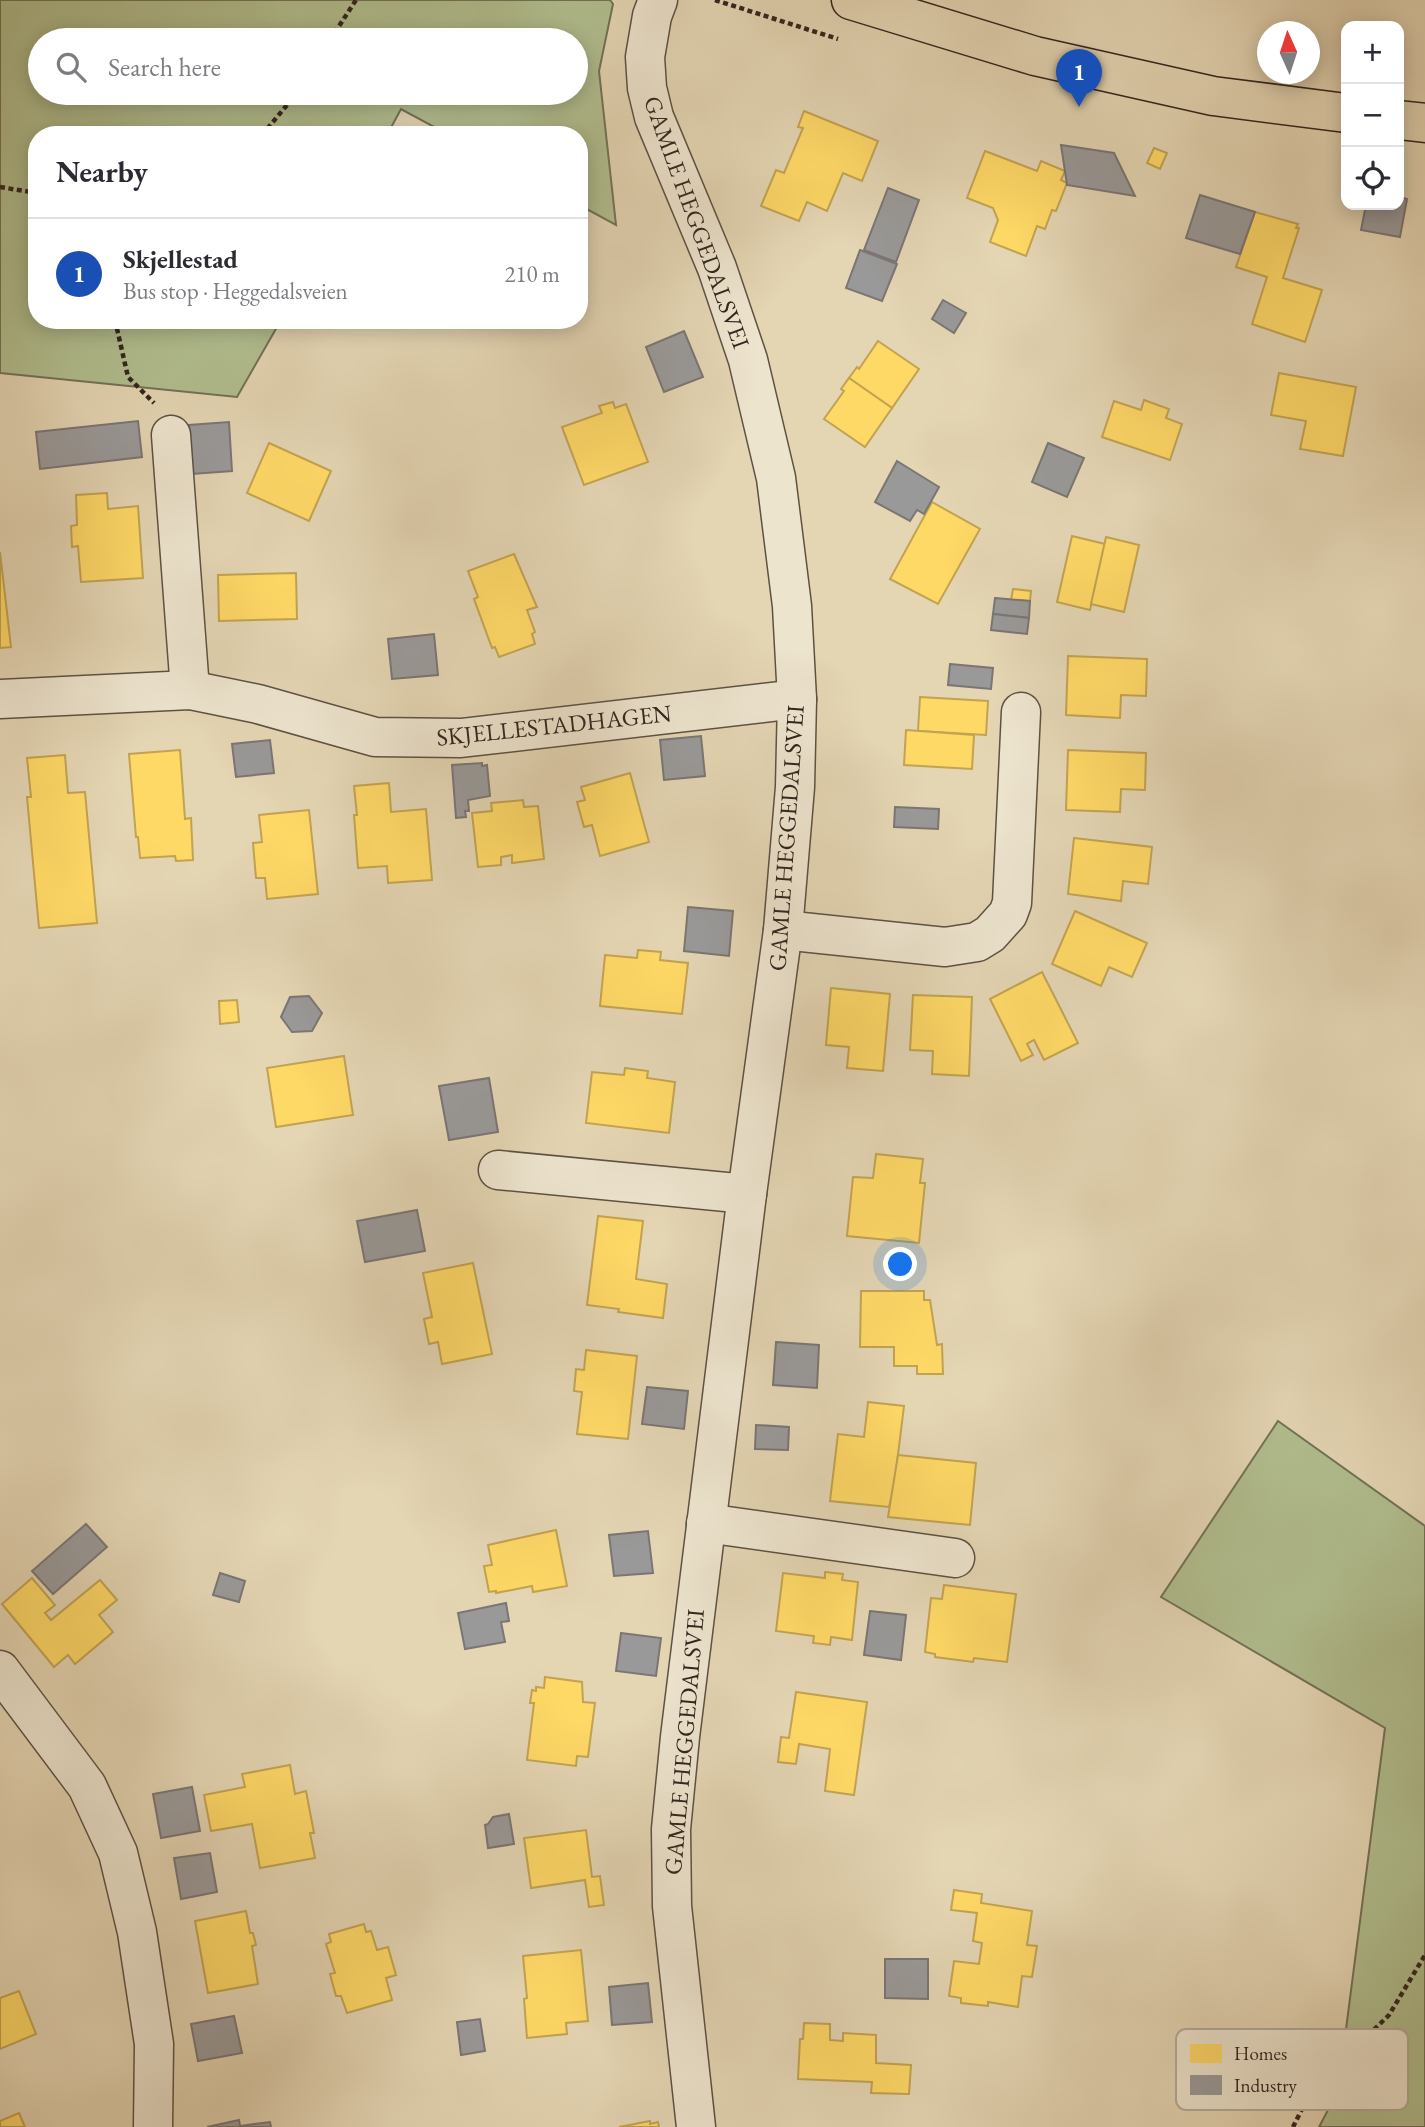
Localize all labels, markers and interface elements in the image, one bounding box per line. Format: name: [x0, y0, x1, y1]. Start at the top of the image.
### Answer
north arrow: [1257, 21, 1320, 84]
map controls: [1341, 21, 1404, 210]
button: +: [1341, 21, 1404, 84]
search box: [28, 28, 588, 105]
icon: search: [52, 48, 90, 86]
pin: 1: [1056, 49, 1102, 107]
text: Search here: [108, 50, 221, 84]
button: −: [1341, 84, 1404, 147]
street label: GAMLE HEGGEDALSVEI: [637, 91, 757, 353]
button: locate: [1341, 147, 1404, 210]
text: Nearby: [56, 152, 148, 191]
text: Skjellestad: [123, 242, 238, 276]
text: 1: [73, 259, 85, 289]
text: 210 m: [504, 259, 560, 289]
text: Bus stop · Heggedalsveien: [123, 276, 348, 306]
street label: SKJELLESTADHAGEN: [435, 697, 673, 753]
street label: GAMLE HEGGEDALSVEI: [761, 704, 811, 972]
your location: [883, 1247, 917, 1281]
street label: GAMLE HEGGEDALSVEI: [657, 1608, 711, 1876]
legend: [1176, 2029, 1408, 2110]
text: Homes: [1234, 2041, 1287, 2066]
text: Industry: [1234, 2073, 1298, 2098]

